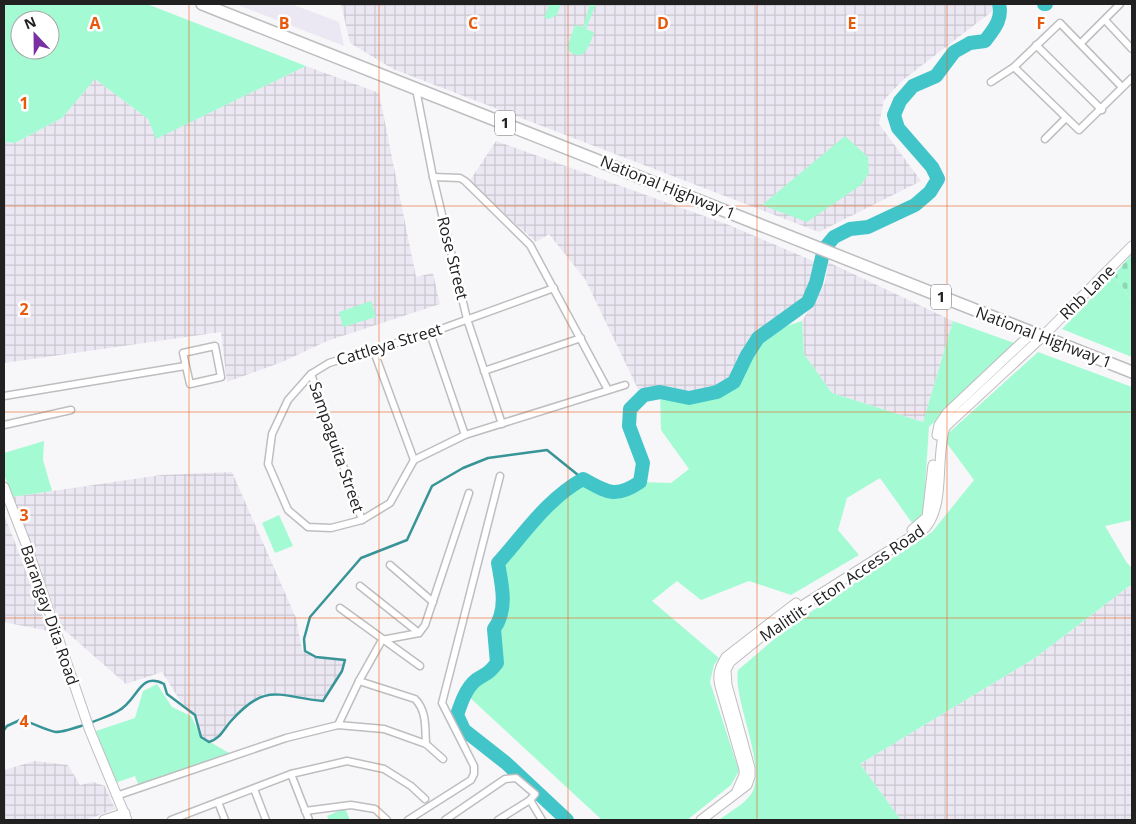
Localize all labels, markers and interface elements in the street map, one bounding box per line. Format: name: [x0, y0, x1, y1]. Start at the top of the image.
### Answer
north arrow: [10, 10, 60, 60]
text: N: [21, 12, 39, 33]
text: A: [89, 12, 101, 34]
text: B: [279, 12, 289, 34]
text: C: [468, 12, 478, 34]
text: D: [657, 12, 669, 34]
text: E: [848, 12, 857, 34]
text: F: [1037, 12, 1045, 34]
text: 1: [19, 92, 29, 114]
road number: 1: [495, 110, 515, 136]
street label: National Highway 1: [597, 150, 739, 224]
street label: Rose Street: [432, 214, 474, 302]
street label: Rhb Lane: [1055, 260, 1119, 324]
road number: 1: [931, 284, 951, 310]
text: 2: [19, 298, 29, 320]
street label: National Highway 1: [973, 301, 1115, 373]
street label: Cattleya Street: [334, 317, 445, 370]
street label: Sampaguita Street: [304, 379, 370, 516]
text: 3: [19, 504, 29, 526]
street label: Malitlit - Eton Access Road: [755, 519, 929, 647]
street label: Barangay Dita Road: [16, 542, 84, 688]
text: 4: [19, 710, 29, 732]

